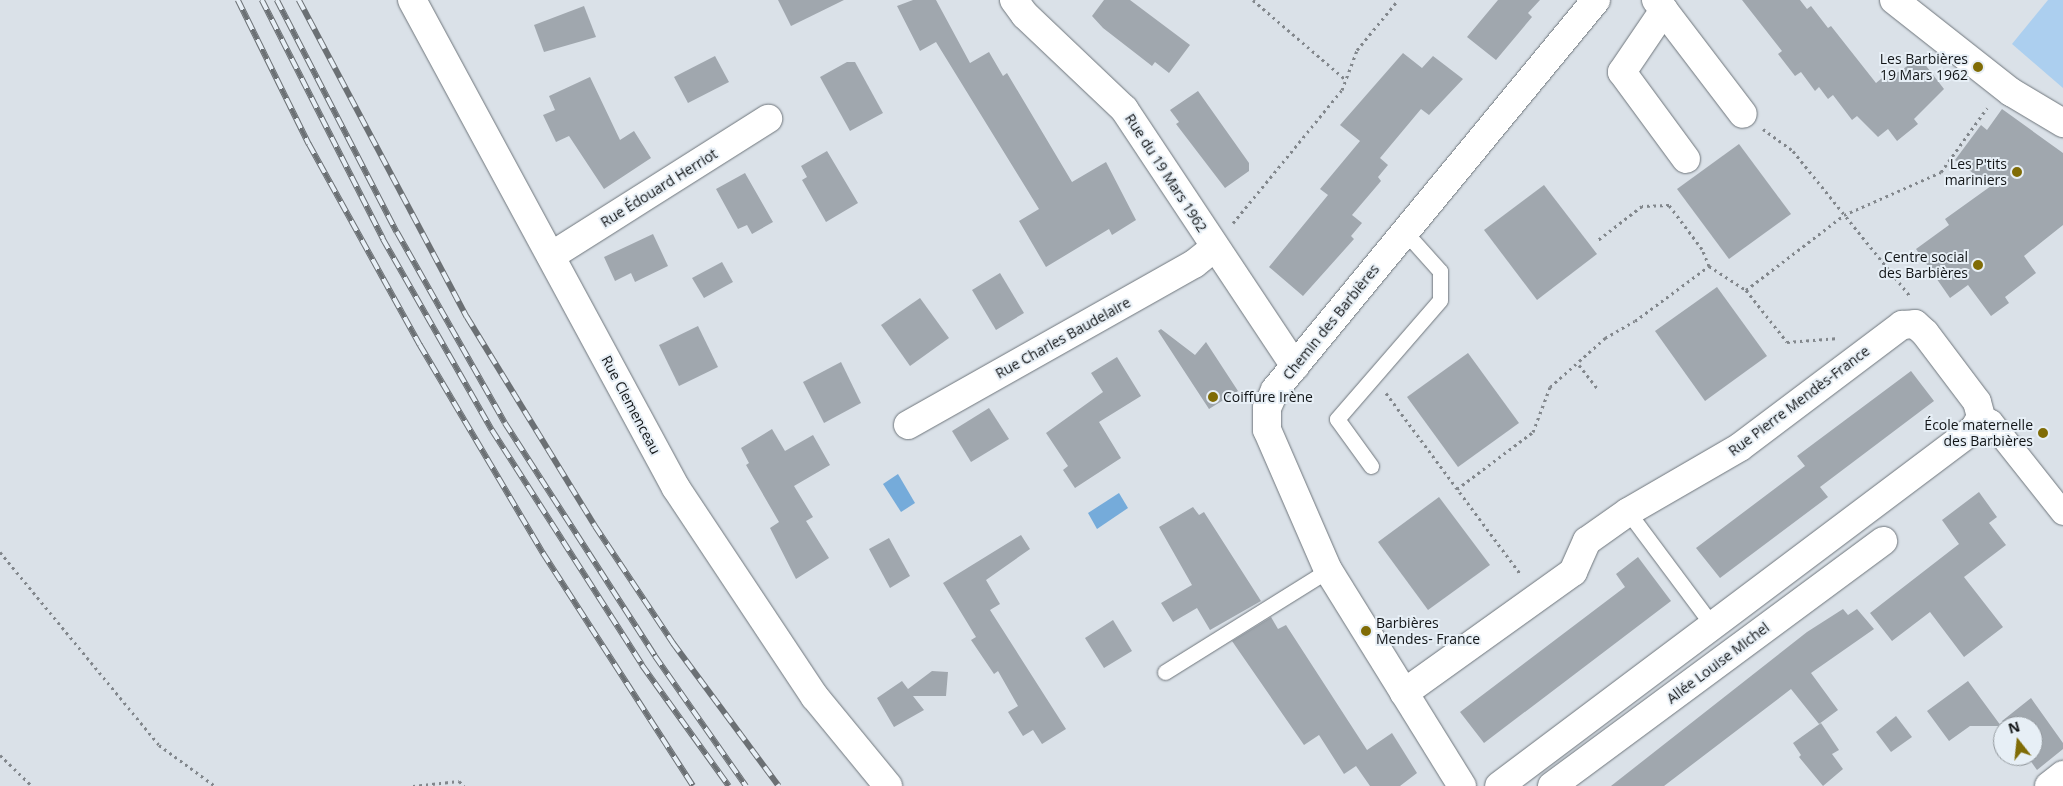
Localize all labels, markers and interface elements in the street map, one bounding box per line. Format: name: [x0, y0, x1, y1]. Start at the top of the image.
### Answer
place label: Les Barbières 19 Mars 1962: [1880, 51, 1968, 84]
marker: Les Barbières 19 Mars 1962: [1972, 61, 1984, 73]
street label: Rue du 19 Mars 1962: [1121, 111, 1211, 235]
street label: Rue Édouard Herriot: [598, 145, 720, 231]
place label: Les P'tits mariniers: [1945, 156, 2007, 188]
marker: Les P'tits mariniers: [2011, 166, 2023, 178]
place label: Centre social des Barbières: [1879, 249, 1968, 282]
marker: Centre social des Barbières: [1972, 259, 1984, 271]
street label: Chemin des Barbières: [1279, 261, 1383, 383]
street label: Rue Charles Baudelaire: [993, 294, 1133, 382]
street label: Rue Pierre Mendès-France: [1725, 343, 1873, 459]
street label: Rue Clemenceau: [598, 353, 664, 457]
place label: Coiffure Irène: [1223, 389, 1313, 405]
marker: Coiffure Irène: [1207, 391, 1219, 403]
place label: École maternelle des Barbières: [1924, 417, 2033, 450]
marker: École maternelle des Barbières: [2037, 427, 2049, 439]
place label: Barbières Mendes- France: [1376, 615, 1480, 648]
street label: Allée Louise Michel: [1663, 619, 1773, 707]
marker: Barbières Mendes- France: [1360, 625, 1372, 637]
north arrow: [1993, 716, 2043, 766]
text: N: [2006, 716, 2022, 738]

